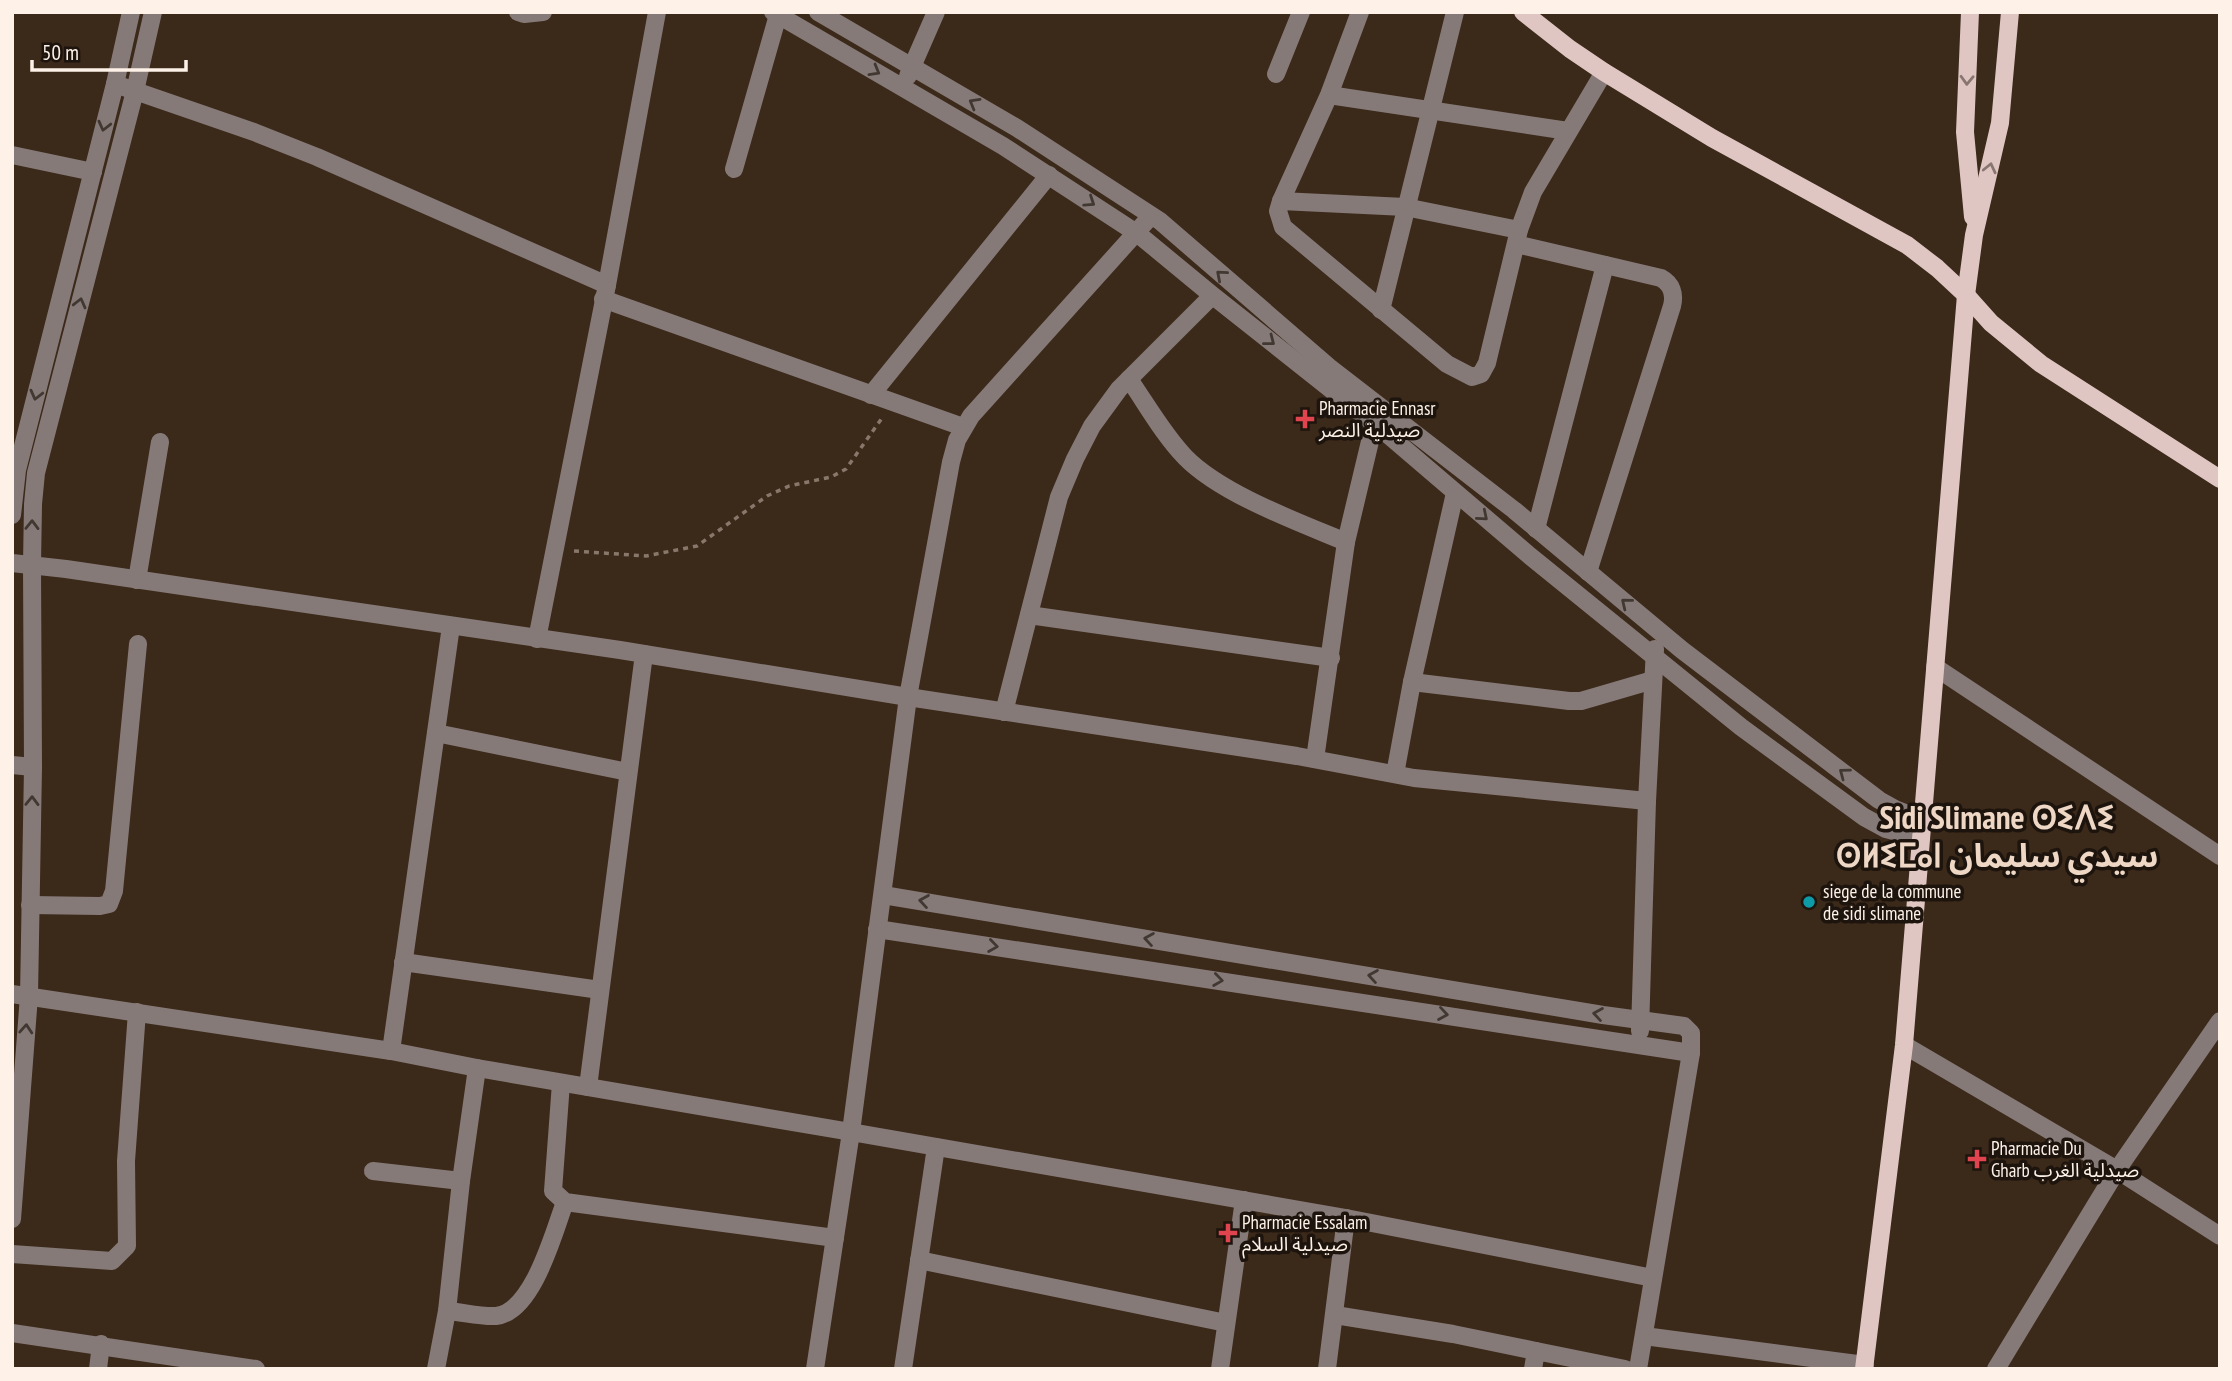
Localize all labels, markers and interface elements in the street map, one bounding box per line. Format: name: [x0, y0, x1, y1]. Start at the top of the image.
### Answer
scale bar: [32, 28, 186, 72]
text: 50 m: [42, 39, 79, 66]
one-way arrow: [867, 63, 880, 76]
one-way arrow: [1960, 75, 1975, 86]
one-way arrow: [969, 98, 982, 111]
one-way arrow: [98, 120, 112, 132]
one-way arrow: [1981, 162, 1996, 174]
one-way arrow: [1082, 193, 1095, 206]
one-way arrow: [1216, 271, 1229, 283]
one-way arrow: [72, 297, 86, 309]
one-way arrow: [1262, 332, 1274, 345]
one-way arrow: [30, 388, 44, 400]
place label: Pharmacie Ennasr صيدلية النصر: [1318, 396, 1436, 442]
marker: Pharmacie Ennasr صيدلية النصر: [1297, 411, 1313, 427]
one-way arrow: [1475, 508, 1488, 520]
one-way arrow: [25, 519, 40, 530]
one-way arrow: [1621, 599, 1633, 612]
one-way arrow: [1839, 769, 1851, 782]
district label: Sidi Slimane ⵙⵉⴷⵉ ⵙⵍⵉⵎⴰⵏ سيدي سليمان: [1836, 795, 2158, 882]
one-way arrow: [25, 796, 40, 807]
place label: siege de la commune de sidi slimane: [1823, 879, 1961, 925]
marker: siege de la commune de sidi slimane: [1801, 894, 1817, 910]
one-way arrow: [919, 895, 931, 910]
one-way arrow: [1143, 932, 1155, 947]
one-way arrow: [987, 939, 999, 954]
one-way arrow: [1367, 969, 1379, 984]
one-way arrow: [1213, 972, 1224, 987]
one-way arrow: [1437, 1006, 1449, 1021]
one-way arrow: [1592, 1006, 1604, 1021]
one-way arrow: [18, 1023, 33, 1034]
place label: Pharmacie Du Gharb صيدلية الغرب: [1991, 1136, 2139, 1182]
marker: Pharmacie Du Gharb صيدلية الغرب: [1969, 1151, 1985, 1167]
place label: Pharmacie Essalam صيدلية السلام: [1242, 1210, 1367, 1259]
marker: Pharmacie Essalam صيدلية السلام: [1220, 1225, 1236, 1241]

